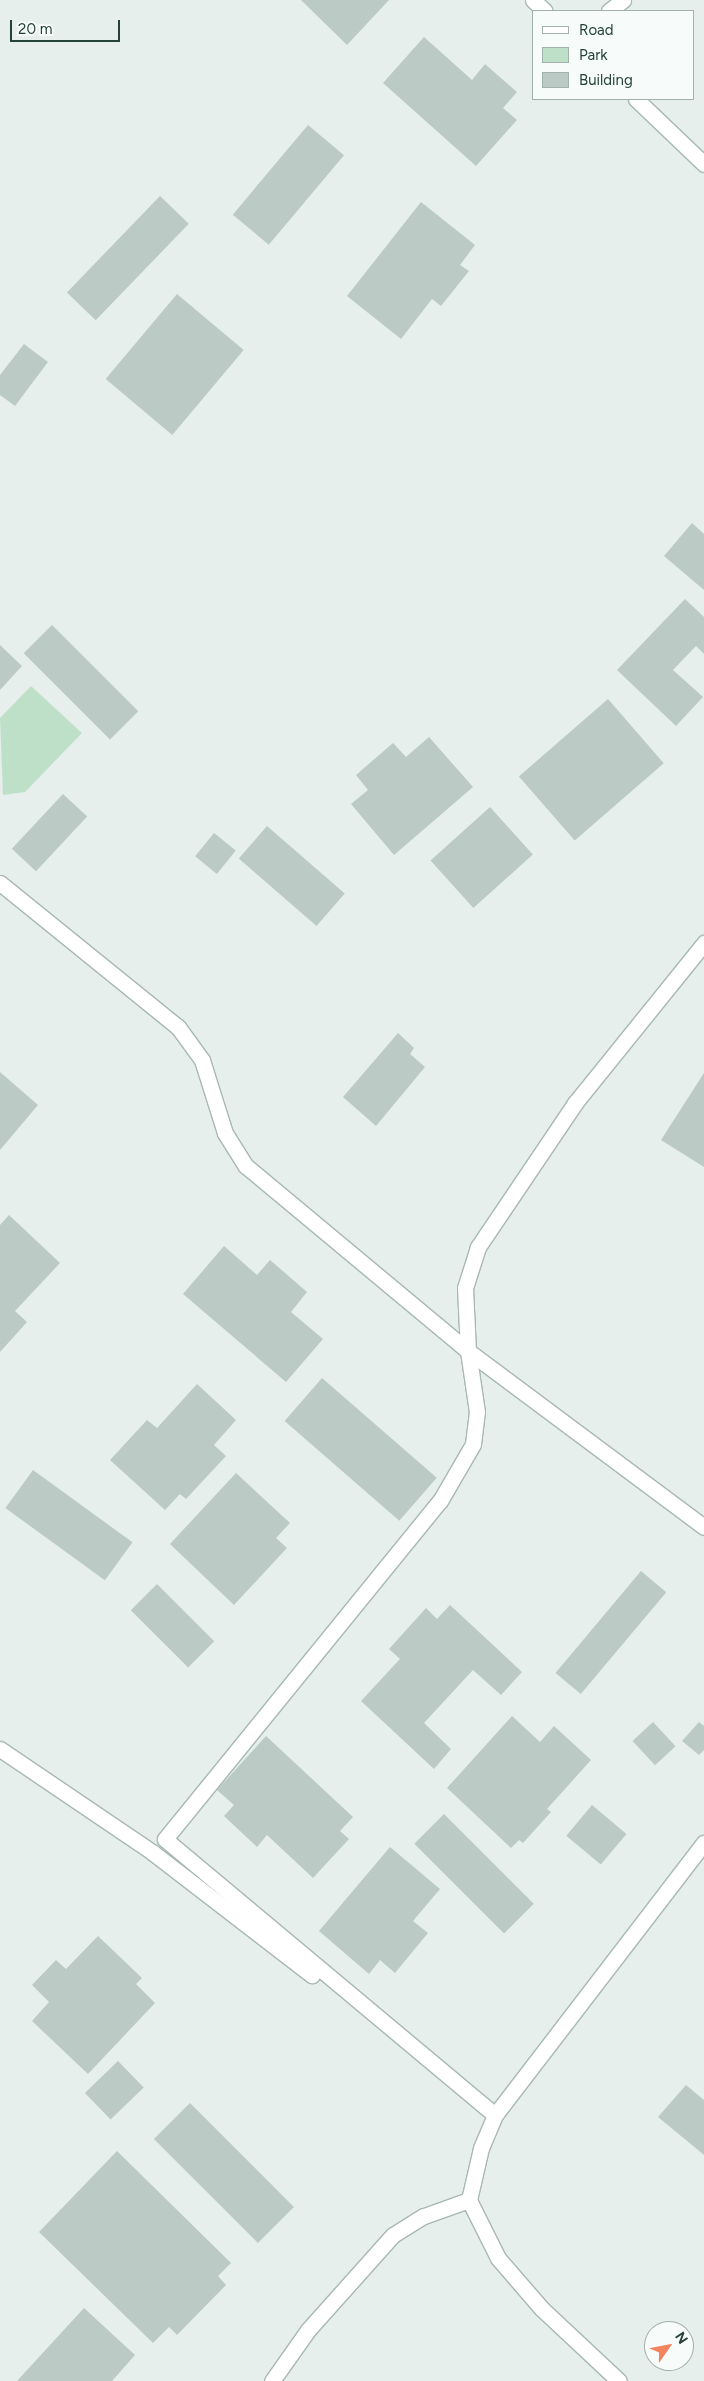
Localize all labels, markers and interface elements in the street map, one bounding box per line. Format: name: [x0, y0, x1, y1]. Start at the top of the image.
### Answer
scale bar: [12, 10, 122, 42]
legend: [532, 10, 694, 100]
text: 20 m: [18, 20, 52, 38]
text: Road: [579, 21, 614, 39]
text: Park: [579, 46, 608, 64]
text: Building: [579, 71, 633, 89]
north arrow: [644, 2321, 694, 2371]
text: N: [671, 2329, 691, 2347]

